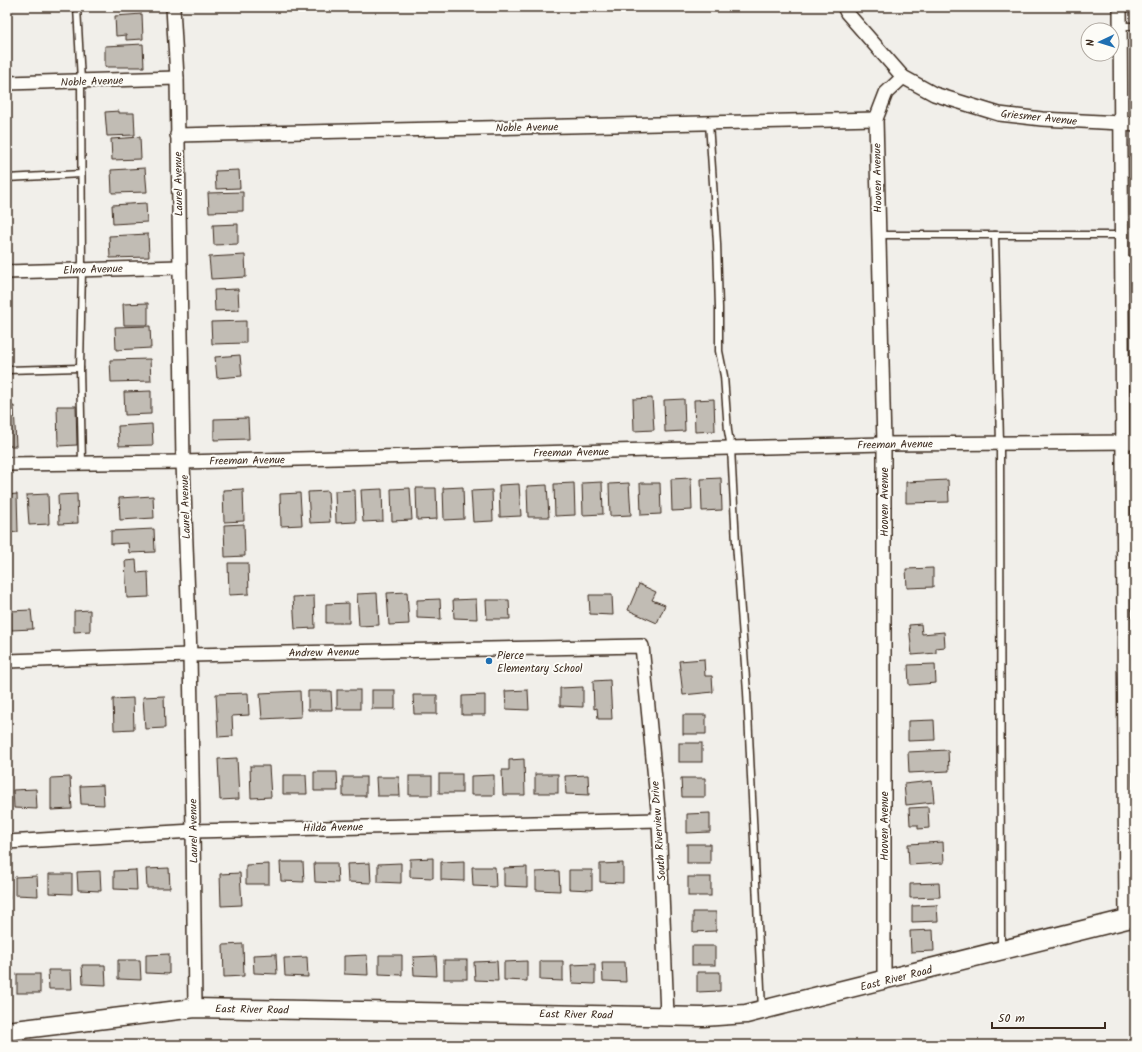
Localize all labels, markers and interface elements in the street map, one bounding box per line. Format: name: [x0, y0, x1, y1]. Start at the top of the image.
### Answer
north arrow: [1080, 22, 1120, 62]
text: N: [1082, 38, 1100, 47]
street label: Noble Avenue: [60, 72, 124, 92]
street label: Griesmer Avenue: [1000, 105, 1078, 131]
street label: Noble Avenue: [496, 118, 559, 138]
street label: Hooven Avenue: [868, 143, 888, 213]
street label: Laurel Avenue: [169, 152, 189, 216]
street label: Elmo Avenue: [63, 260, 123, 280]
street label: Freeman Avenue: [857, 435, 933, 455]
street label: Freeman Avenue: [533, 443, 609, 463]
street label: Freeman Avenue: [209, 451, 285, 471]
street label: Hooven Avenue: [876, 467, 894, 537]
street label: Laurel Avenue: [176, 474, 196, 540]
street label: Andrew Avenue: [288, 643, 360, 663]
place label: Pierce Elementary School: [497, 647, 583, 678]
marker: Pierce Elementary School: [484, 656, 494, 666]
street label: South Riverview Drive: [647, 780, 671, 881]
street label: Hooven Avenue: [876, 791, 894, 861]
street label: Laurel Avenue: [184, 799, 204, 863]
street label: Hilda Avenue: [303, 818, 363, 838]
street label: East River Road: [858, 961, 935, 997]
street label: East River Road: [215, 1000, 289, 1020]
scale bar: [992, 1004, 1105, 1030]
street label: East River Road: [539, 1005, 613, 1025]
text: 50 m: [998, 1009, 1025, 1028]

